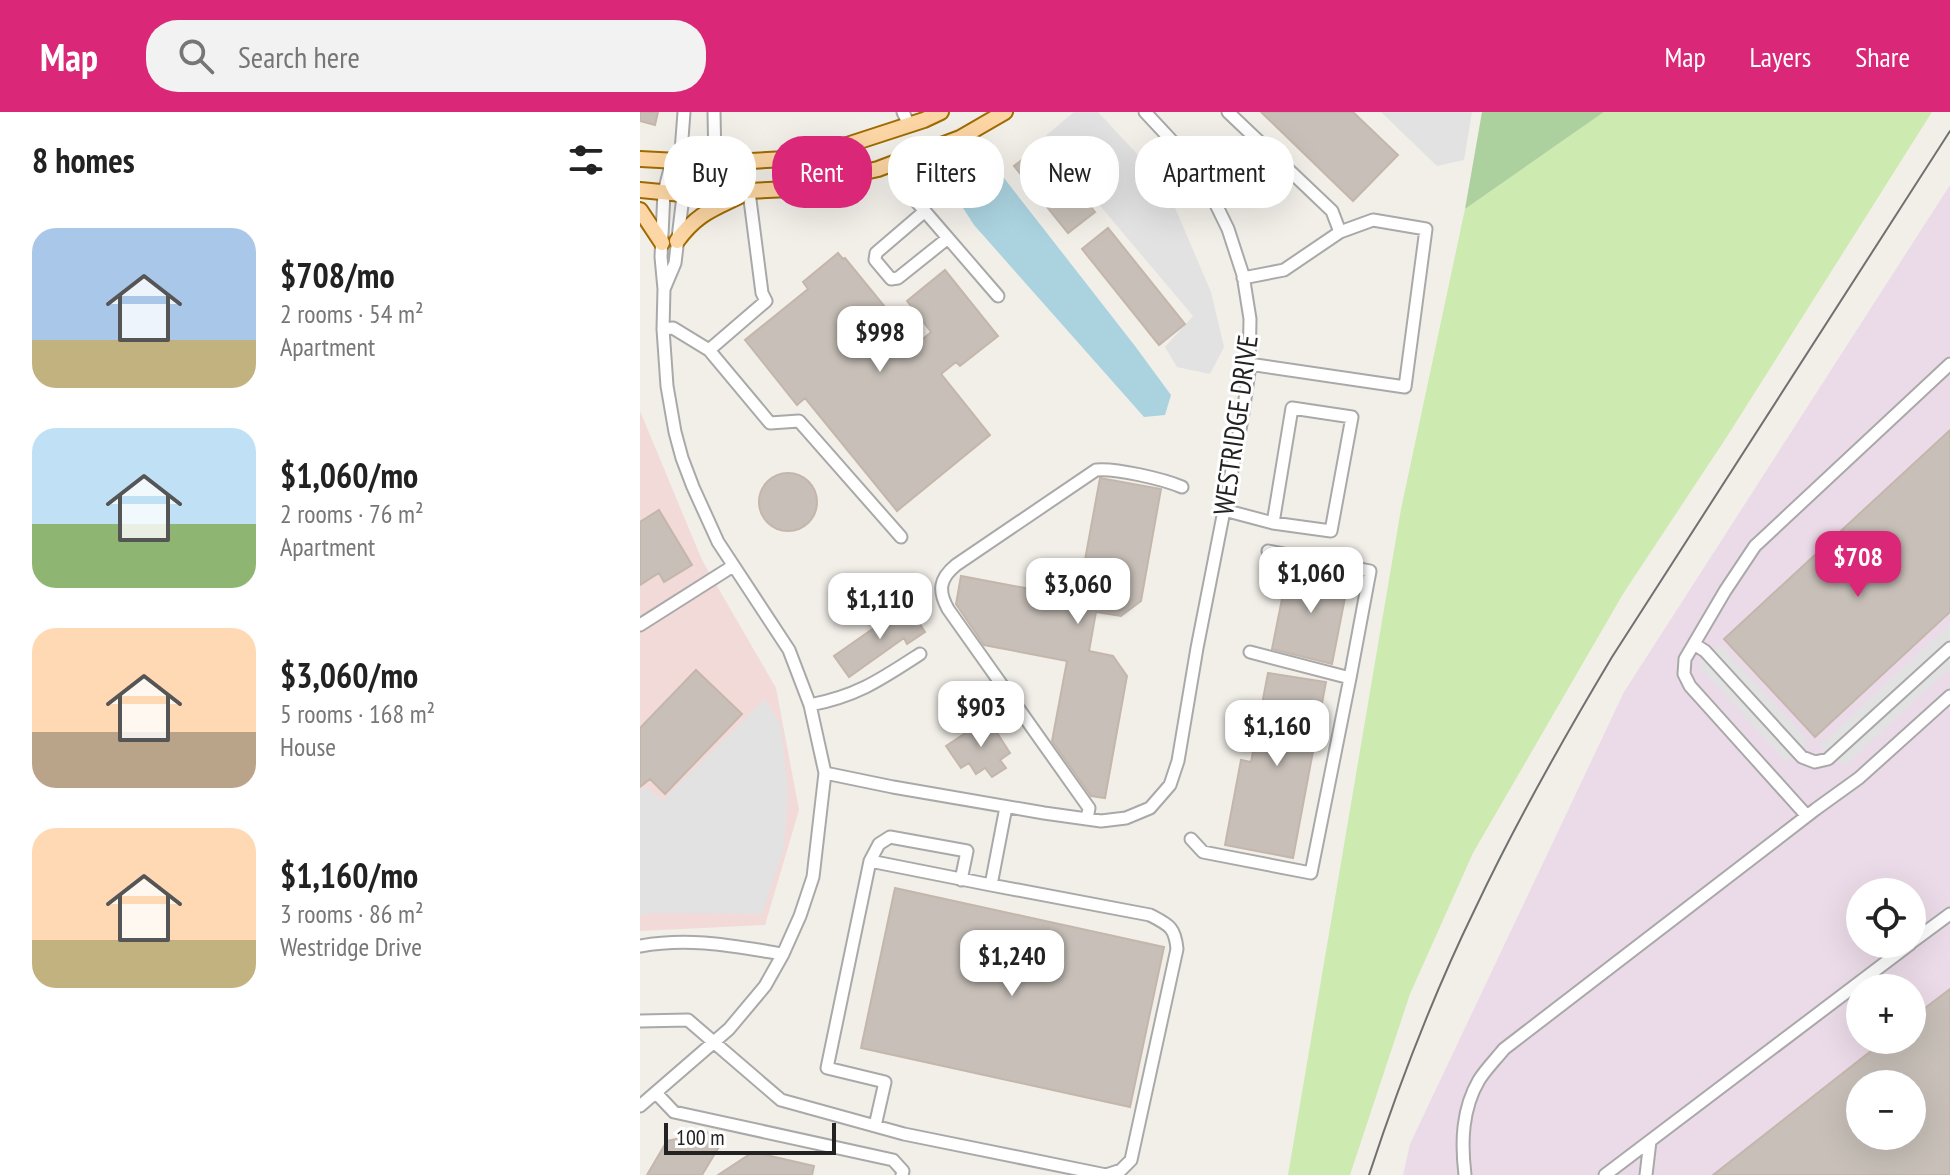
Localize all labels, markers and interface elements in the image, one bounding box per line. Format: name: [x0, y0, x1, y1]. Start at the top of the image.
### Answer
search box: [146, 20, 706, 92]
text: Map: [40, 32, 98, 81]
icon: search: [174, 34, 218, 78]
text: Search here: [238, 37, 360, 76]
text: Map: [1664, 38, 1706, 75]
text: Layers: [1750, 38, 1811, 75]
text: Share: [1855, 38, 1910, 75]
chip: Buy: [664, 136, 756, 208]
chip: Rent: [772, 136, 872, 208]
chip: Filters: [888, 136, 1004, 208]
chip: New: [1020, 136, 1119, 208]
chip: Apartment: [1135, 136, 1294, 208]
text: 8 homes: [32, 138, 135, 182]
icon: filters: [564, 138, 608, 182]
text: $708/mo: [280, 253, 395, 297]
icon: home: [96, 260, 192, 356]
text: 2 rooms · 54 m²: [280, 297, 424, 330]
pin: $998: [833, 306, 927, 374]
text: $998: [855, 315, 905, 348]
text: Apartment: [280, 330, 375, 363]
street label: WESTRIDGE DRIVE: [1204, 333, 1266, 517]
text: $1,060/mo: [280, 453, 418, 497]
icon: home: [96, 460, 192, 556]
text: 2 rooms · 76 m²: [280, 497, 424, 530]
text: Apartment: [280, 530, 375, 563]
pin: $708: [1811, 531, 1905, 599]
text: $708: [1833, 540, 1883, 573]
pin: $1,060: [1246, 547, 1376, 615]
text: $1,060: [1277, 556, 1345, 589]
pin: $3,060: [1013, 558, 1143, 626]
text: $3,060: [1044, 567, 1112, 600]
pin: $1,110: [815, 573, 945, 641]
text: $1,110: [846, 582, 914, 615]
text: $3,060/mo: [280, 653, 418, 697]
icon: home: [96, 660, 192, 756]
pin: $903: [934, 681, 1028, 749]
text: $903: [956, 690, 1006, 723]
text: 5 rooms · 168 m²: [280, 697, 435, 730]
pin: $1,160: [1212, 700, 1342, 768]
text: $1,160: [1243, 709, 1311, 742]
text: House: [280, 730, 336, 763]
text: $1,160/mo: [280, 853, 418, 897]
icon: home: [96, 860, 192, 956]
map controls: [1846, 878, 1926, 1150]
button: locate: [1846, 878, 1926, 958]
text: 3 rooms · 86 m²: [280, 897, 424, 930]
text: Westridge Drive: [280, 930, 422, 963]
pin: $1,240: [947, 930, 1077, 998]
text: $1,240: [978, 939, 1046, 972]
button: +: [1846, 974, 1926, 1054]
button: −: [1846, 1070, 1926, 1150]
scale bar: [664, 1119, 836, 1155]
text: 100 m: [676, 1123, 725, 1151]

